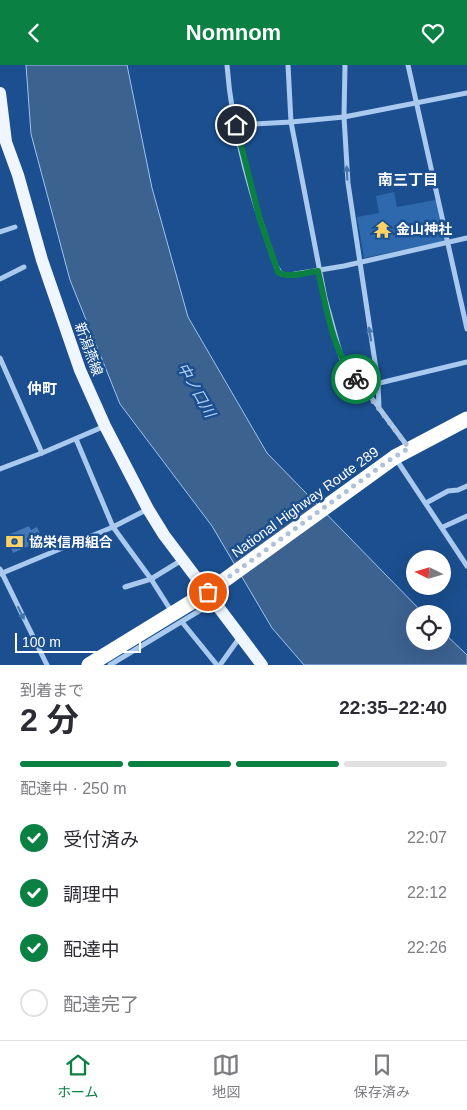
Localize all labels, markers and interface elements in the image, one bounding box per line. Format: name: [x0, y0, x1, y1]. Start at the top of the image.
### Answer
icon: back: [20, 19, 48, 47]
icon: heart: [419, 19, 447, 47]
text: Nomnom: [186, 20, 281, 45]
pin: [215, 104, 257, 146]
icon: home: [222, 111, 250, 139]
one-way arrow: [343, 165, 351, 181]
district label: 南三丁目: [378, 171, 438, 188]
temple icon: 金山神社: [372, 219, 392, 239]
place label: 金山神社: [396, 221, 452, 237]
street label: 新潟燕線: [72, 320, 106, 378]
one-way arrow: [366, 326, 374, 342]
courier: [331, 354, 381, 404]
water label: 中ノ口川: [174, 360, 220, 422]
icon: bike: [342, 365, 370, 393]
district label: 仲町: [27, 380, 57, 397]
street label: National Highway Route 289: [229, 443, 382, 561]
bank icon: 協栄信用組合: [5, 532, 25, 552]
place label: 協栄信用組合: [29, 534, 113, 550]
north arrow: [406, 550, 451, 595]
map controls: [406, 550, 451, 650]
pin: [187, 571, 229, 613]
icon: bag: [194, 578, 222, 606]
one-way arrow: [17, 605, 25, 620]
button: locate: [406, 605, 451, 650]
scale bar: [15, 630, 141, 653]
text: 100 m: [22, 634, 61, 650]
text: 到着まで: [20, 682, 84, 699]
text: 22:35–22:40: [339, 697, 447, 718]
text: 2 分: [20, 702, 79, 738]
text: 配達中 · 250 m: [20, 780, 127, 797]
icon: check: [20, 824, 48, 852]
text: 受付済み: [63, 829, 139, 850]
text: 22:07: [407, 829, 447, 846]
icon: check: [20, 879, 48, 907]
text: 調理中: [63, 884, 120, 905]
text: 22:12: [407, 884, 447, 901]
icon: check: [20, 934, 48, 962]
text: 配達中: [63, 939, 120, 960]
text: 22:26: [407, 939, 447, 956]
text: 配達完了: [63, 994, 139, 1015]
tab: ホーム: [57, 1051, 98, 1101]
tab: 地図: [212, 1051, 240, 1101]
tab: 保存済み: [354, 1051, 410, 1101]

